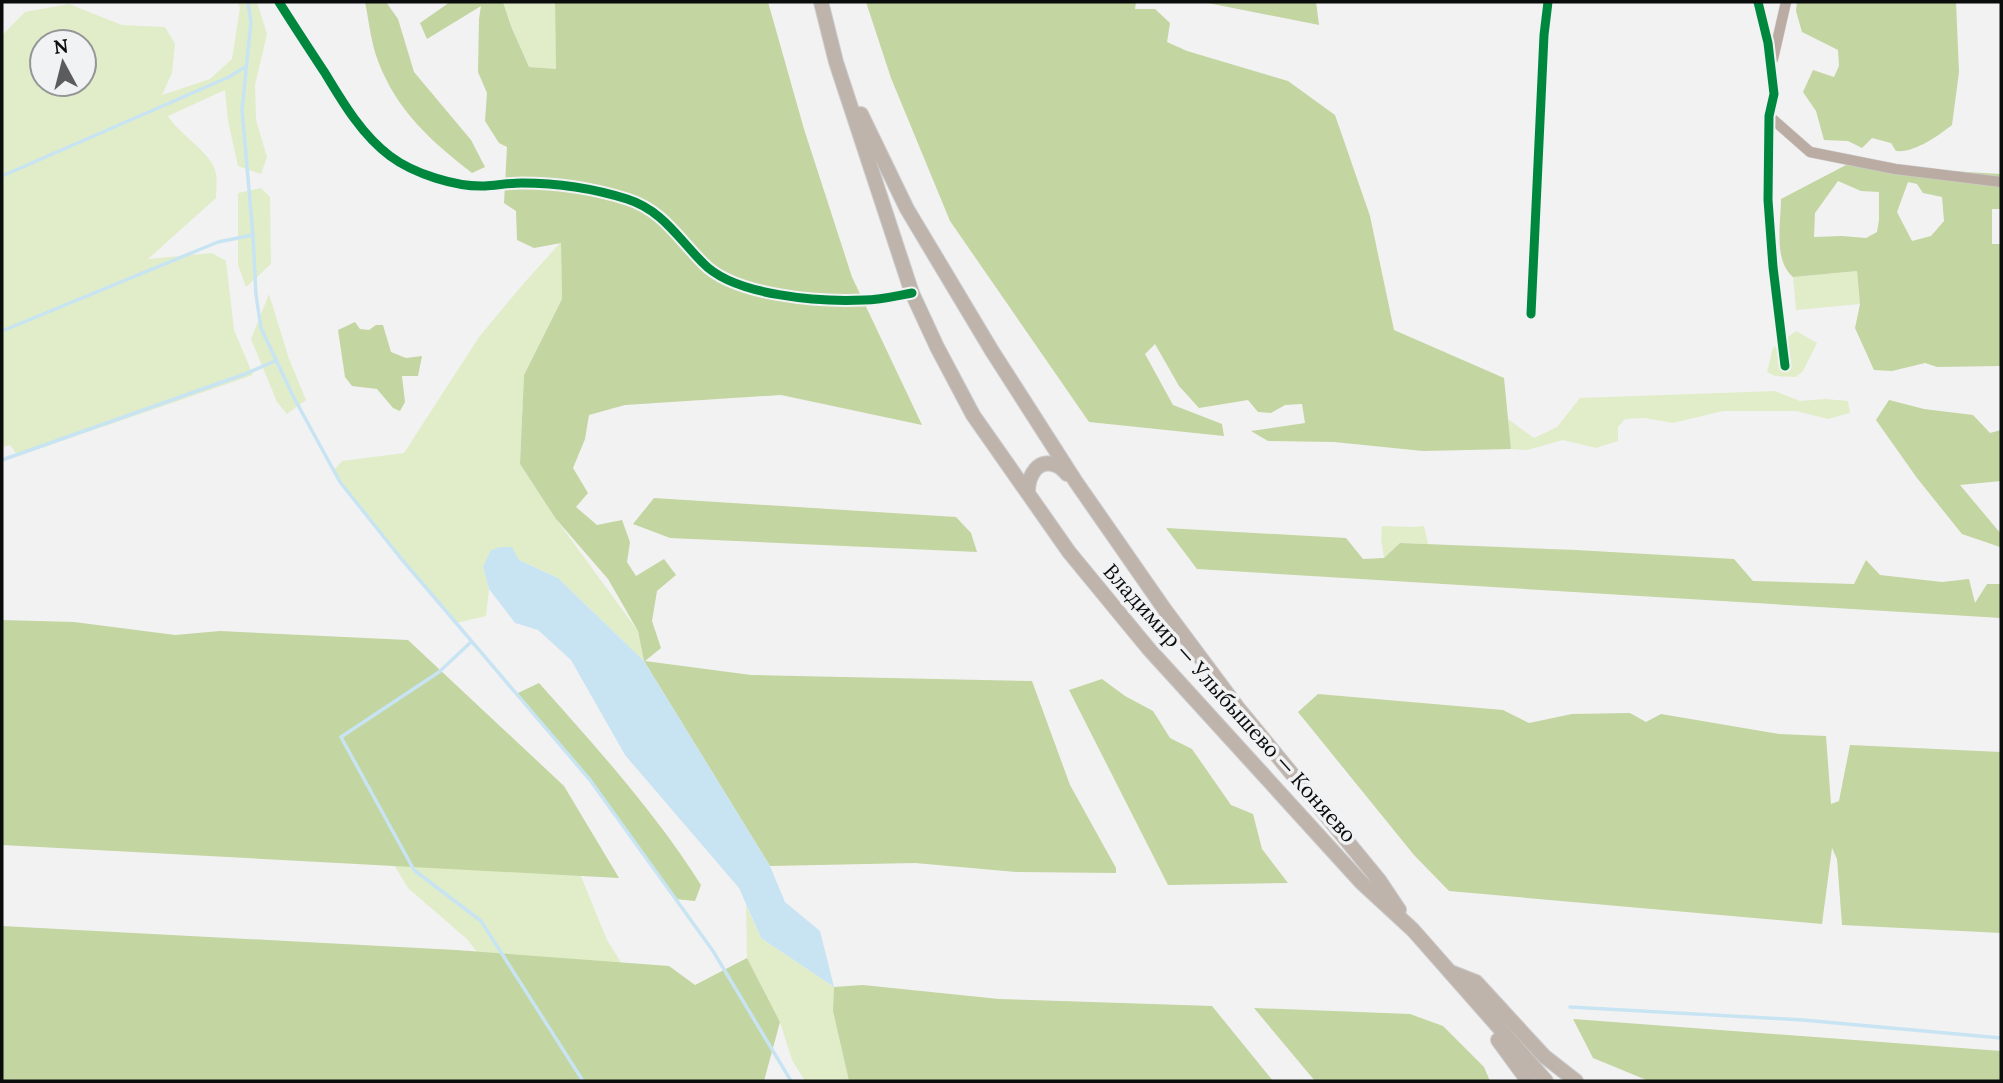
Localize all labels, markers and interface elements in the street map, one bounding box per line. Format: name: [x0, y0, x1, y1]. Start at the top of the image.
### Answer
north arrow: [28, 28, 98, 98]
text: N: [52, 33, 70, 59]
street label: Владимир — Улыбышево — Коняево: [1098, 558, 1362, 848]

